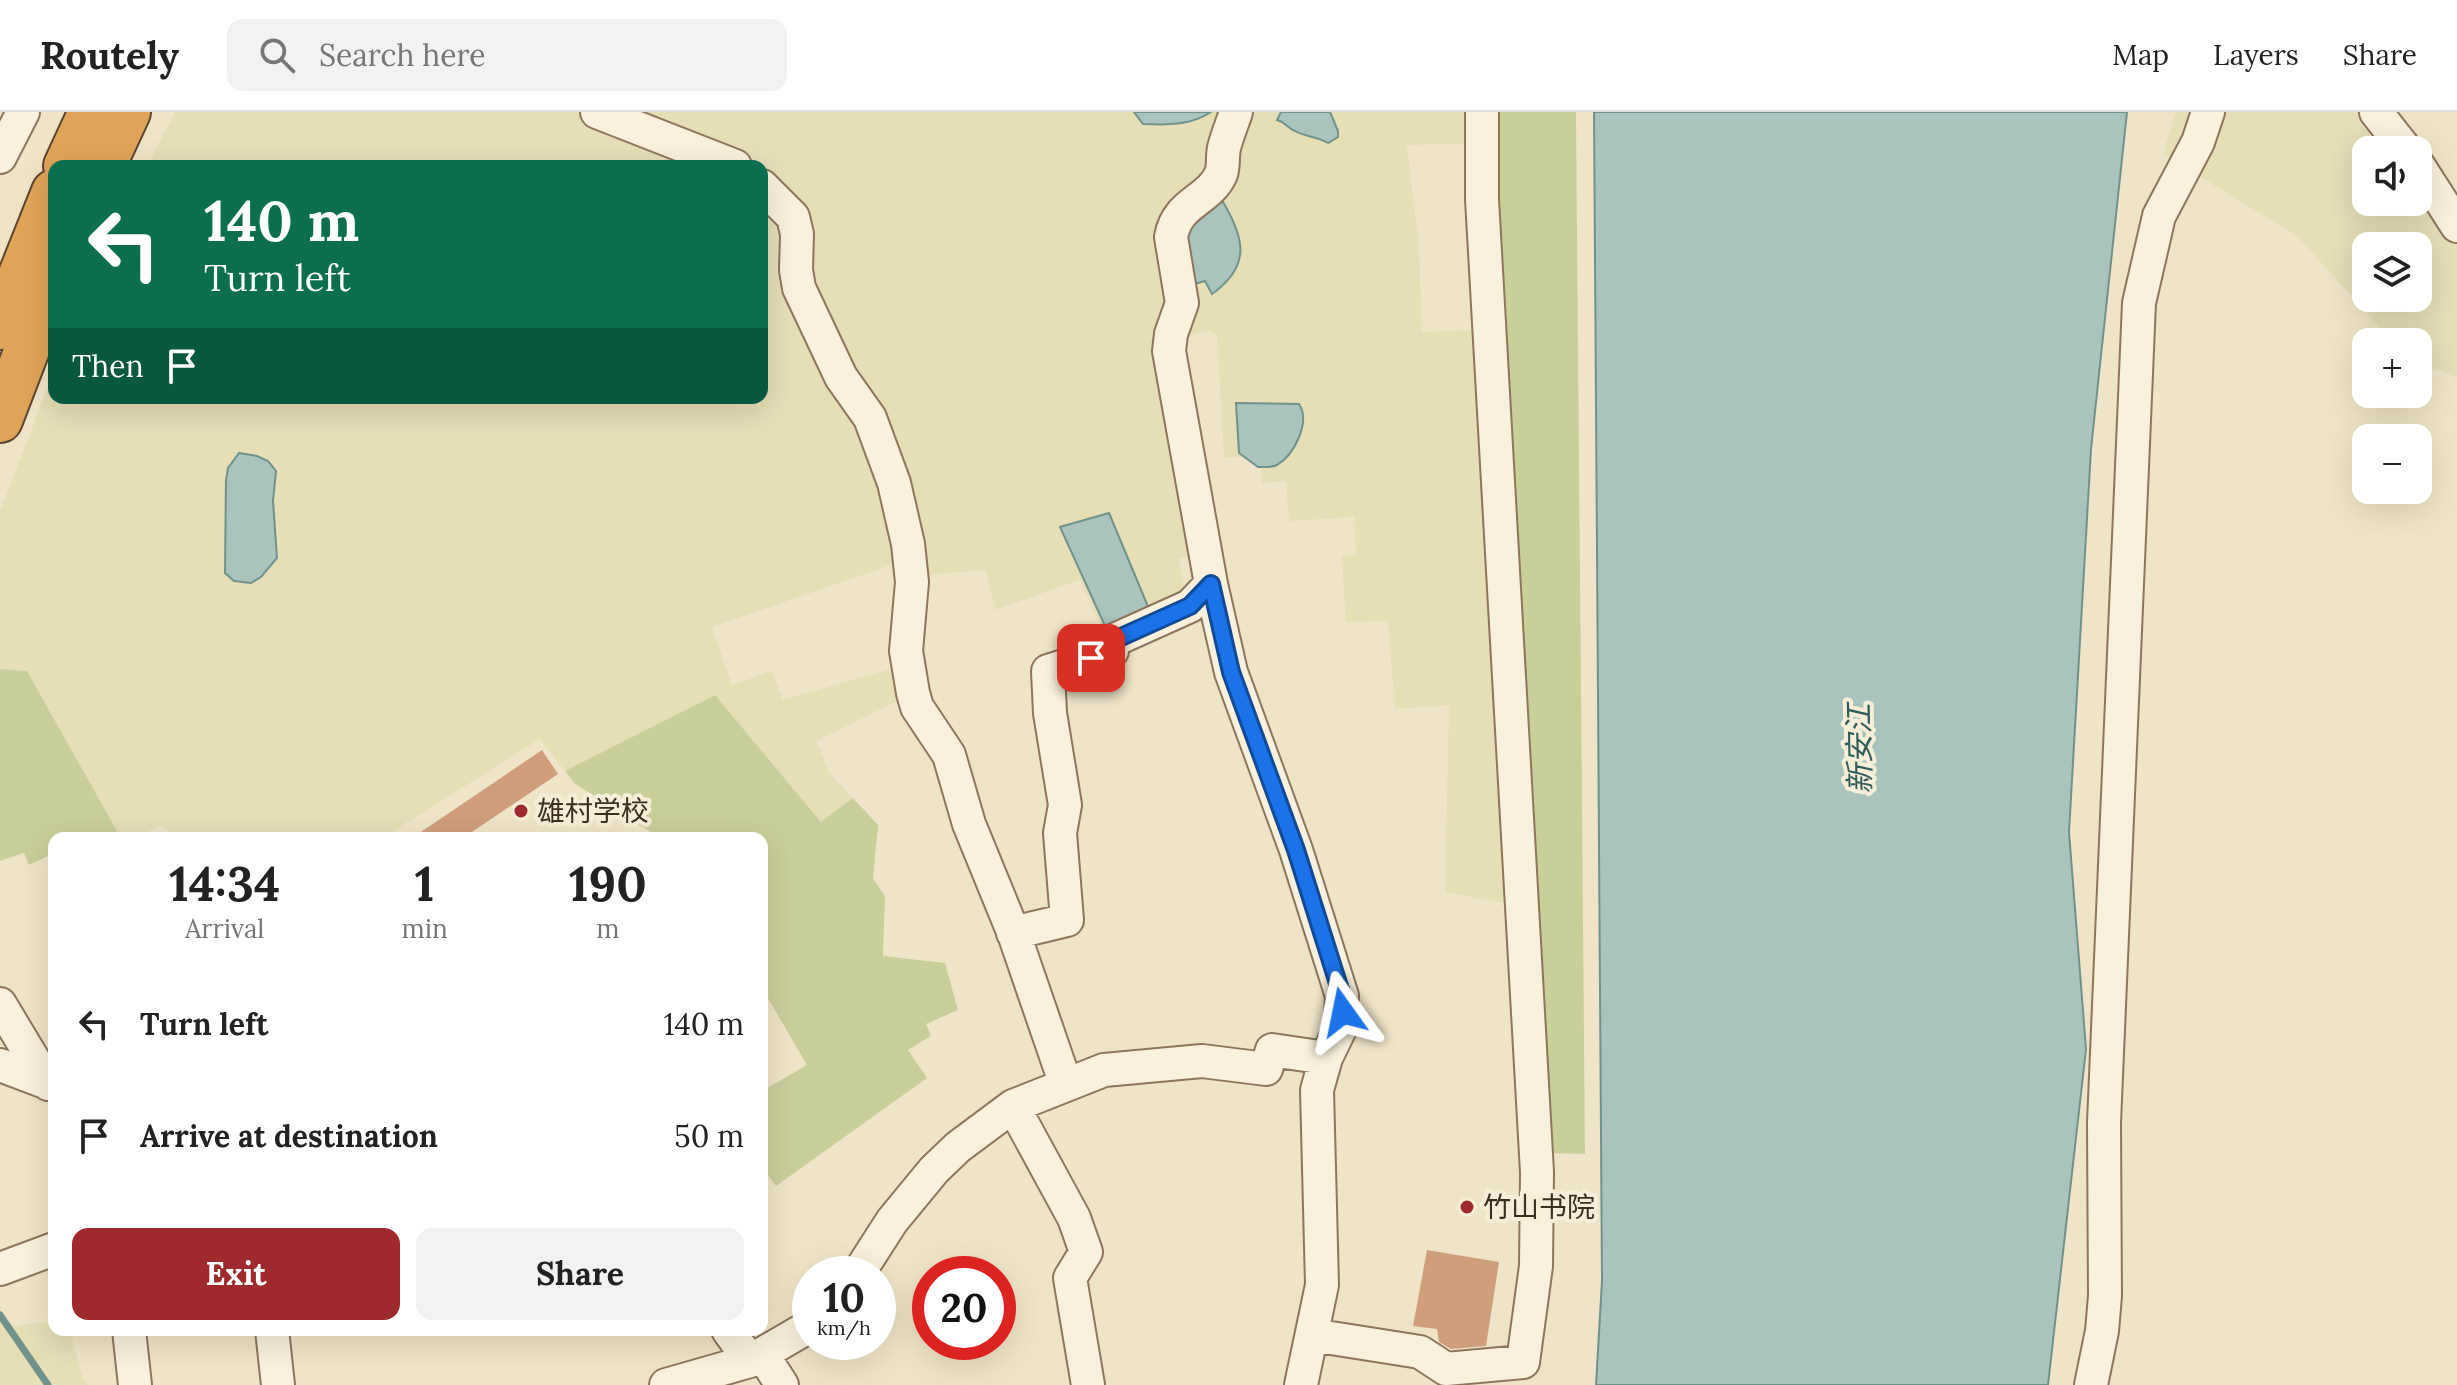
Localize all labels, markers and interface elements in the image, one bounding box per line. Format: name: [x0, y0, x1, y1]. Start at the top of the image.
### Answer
search box: [227, 19, 787, 91]
text: Routely: [40, 31, 179, 79]
icon: search: [255, 33, 299, 77]
text: Search here: [319, 36, 486, 74]
text: Map: [2112, 37, 2169, 73]
text: Layers: [2213, 37, 2299, 73]
text: Share: [2343, 37, 2417, 73]
map controls: [2352, 136, 2432, 504]
button: sound: [2352, 136, 2432, 216]
text: 140 m: [204, 185, 359, 256]
icon: left: [72, 192, 176, 296]
button: layers: [2352, 232, 2432, 312]
text: Turn left: [204, 255, 351, 301]
button: +: [2352, 328, 2432, 408]
icon: arrive: [160, 344, 204, 388]
text: Then: [72, 347, 144, 385]
button: −: [2352, 424, 2432, 504]
pin: [1057, 624, 1125, 692]
icon: arrive: [1069, 636, 1113, 680]
water label: 新安江: [1839, 701, 1879, 794]
place label: 雄村学校: [537, 793, 649, 829]
marker: 雄村学校: [512, 802, 530, 820]
text: 14:34: [169, 853, 280, 914]
text: 1: [415, 853, 434, 914]
text: 190: [569, 853, 647, 914]
text: Arrival: [185, 912, 264, 945]
text: min: [401, 912, 448, 945]
text: m: [596, 912, 619, 945]
position arrow: [1301, 970, 1385, 1054]
icon: left: [72, 1002, 116, 1046]
text: Turn left: [140, 1005, 268, 1043]
text: 140 m: [663, 1005, 744, 1043]
icon: arrive: [72, 1114, 116, 1158]
text: Arrive at destination: [140, 1117, 438, 1155]
text: 50 m: [674, 1117, 744, 1155]
place label: 竹山书院: [1483, 1189, 1595, 1225]
marker: 竹山书院: [1458, 1198, 1476, 1216]
button: Exit: [72, 1228, 400, 1320]
button: Share: [416, 1228, 744, 1320]
speed limit sign: 20: [912, 1256, 1016, 1360]
text: 10: [823, 1272, 865, 1323]
text: km/h: [817, 1315, 871, 1340]

